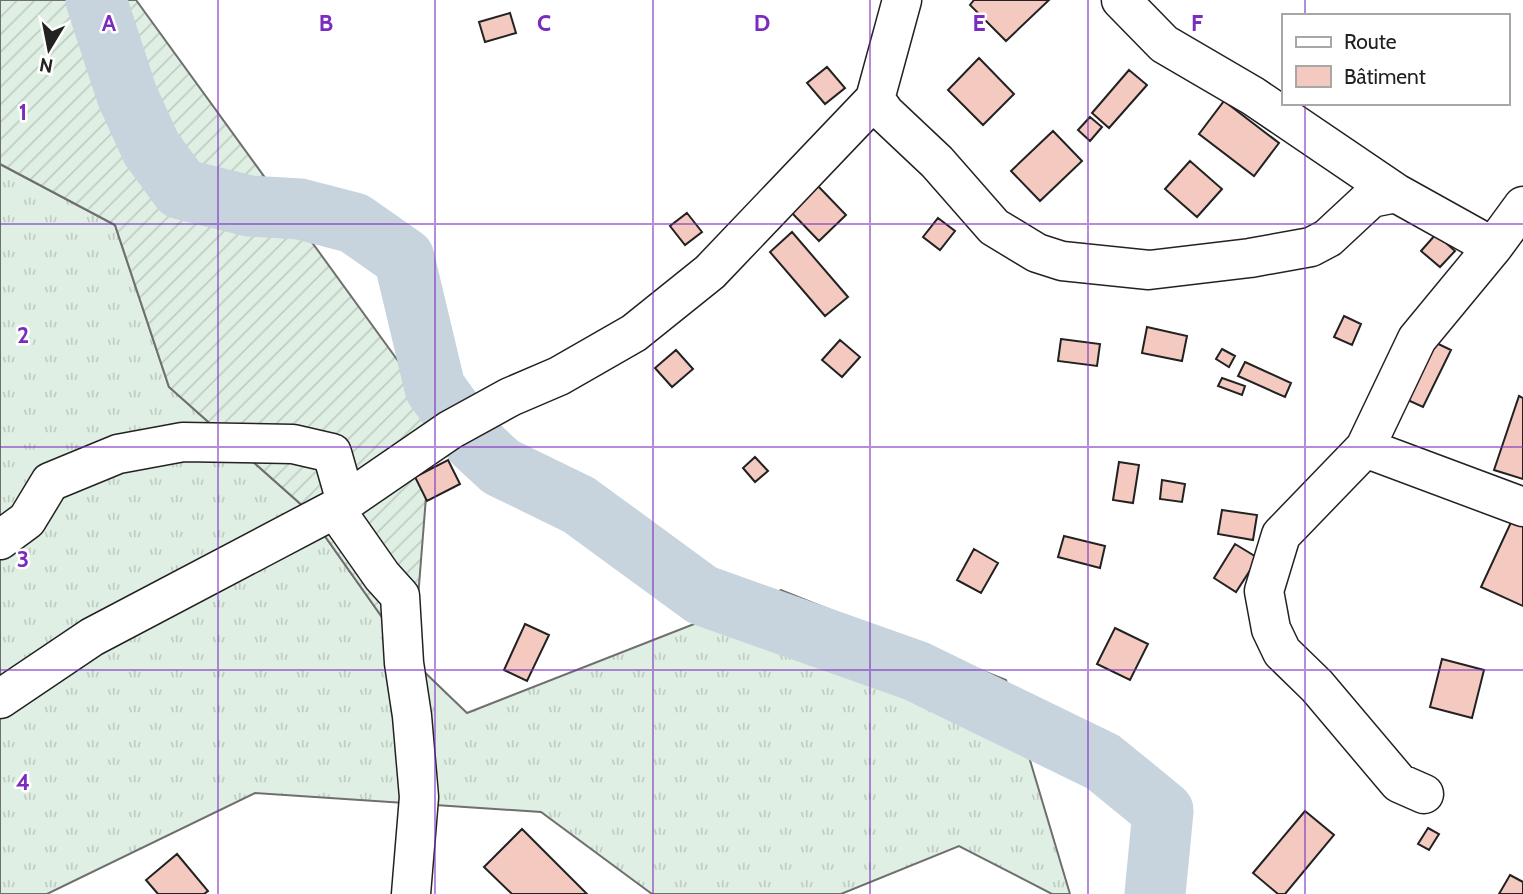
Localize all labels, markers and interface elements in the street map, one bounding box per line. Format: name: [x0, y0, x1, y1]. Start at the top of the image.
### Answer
text: A: [102, 9, 117, 37]
text: B: [319, 9, 333, 37]
text: C: [537, 9, 551, 37]
text: D: [754, 9, 770, 37]
text: E: [972, 9, 986, 37]
text: F: [1191, 9, 1203, 37]
north arrow: [14, 14, 84, 84]
legend: [1282, 14, 1509, 105]
text: Route: [1344, 29, 1397, 54]
text: N: [38, 53, 55, 78]
text: Bâtiment: [1344, 64, 1426, 89]
text: 1: [19, 98, 27, 126]
text: 2: [17, 321, 29, 349]
text: 3: [17, 545, 29, 573]
text: 4: [16, 768, 30, 796]

